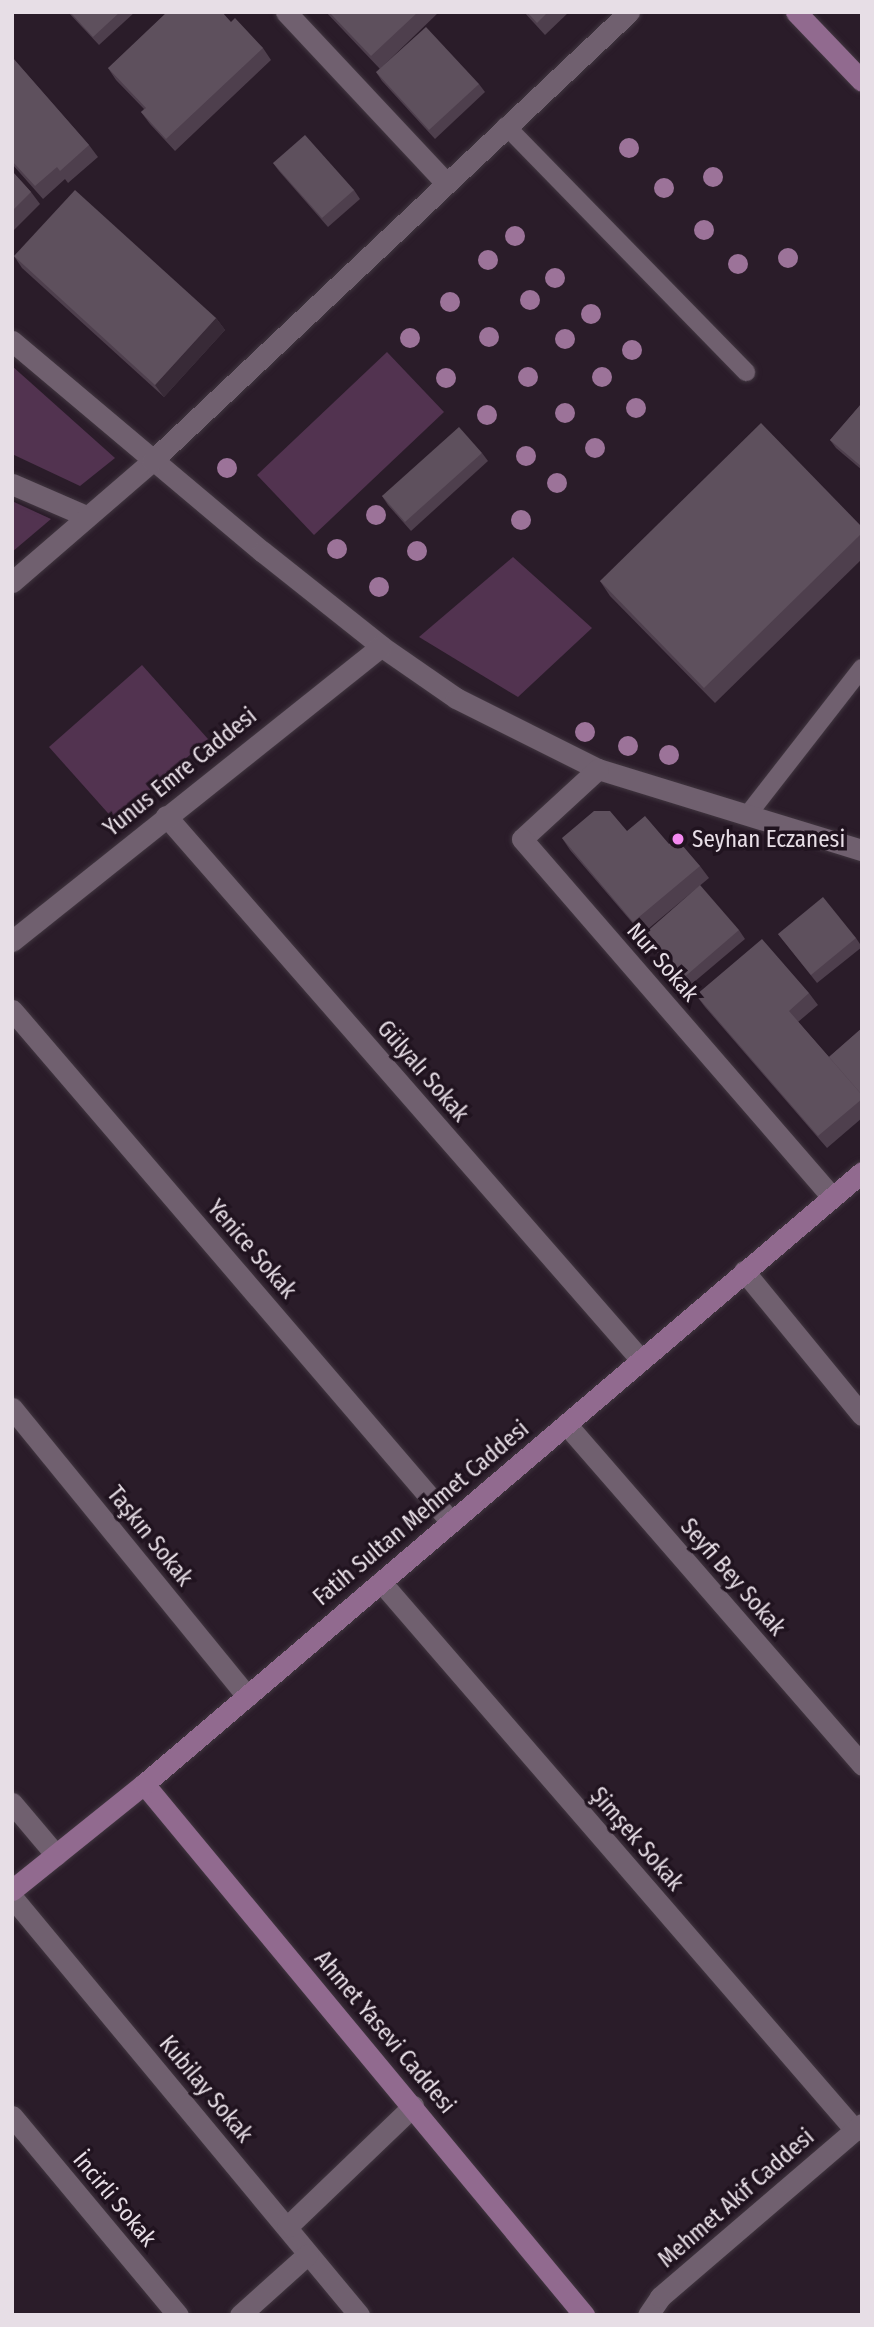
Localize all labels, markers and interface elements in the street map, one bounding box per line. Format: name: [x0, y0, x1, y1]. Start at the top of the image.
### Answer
street label: Yunus Emre Caddesi: [98, 702, 262, 842]
place label: Seyhan Eczanesi: [692, 825, 845, 853]
marker: Seyhan Eczanesi: [670, 831, 686, 847]
street label: Nur Sokak: [621, 917, 705, 1007]
street label: Gülyalı Sokak: [372, 1015, 474, 1127]
street label: Yenice Sokak: [202, 1194, 302, 1304]
street label: Fatih Sultan Mehmet Caddesi: [308, 1415, 534, 1611]
street label: Taşkın Sokak: [101, 1481, 199, 1591]
street label: Seyfi Bey Sokak: [675, 1513, 791, 1641]
street label: Şimşek Sokak: [585, 1782, 689, 1896]
street label: Ahmet Yasevi Caddesi: [309, 1945, 461, 2119]
street label: Kubilay Sokak: [154, 2030, 258, 2148]
street label: Mehmet Akif Caddesi: [653, 2123, 819, 2273]
street label: İncirli Sokak: [67, 2146, 163, 2252]

